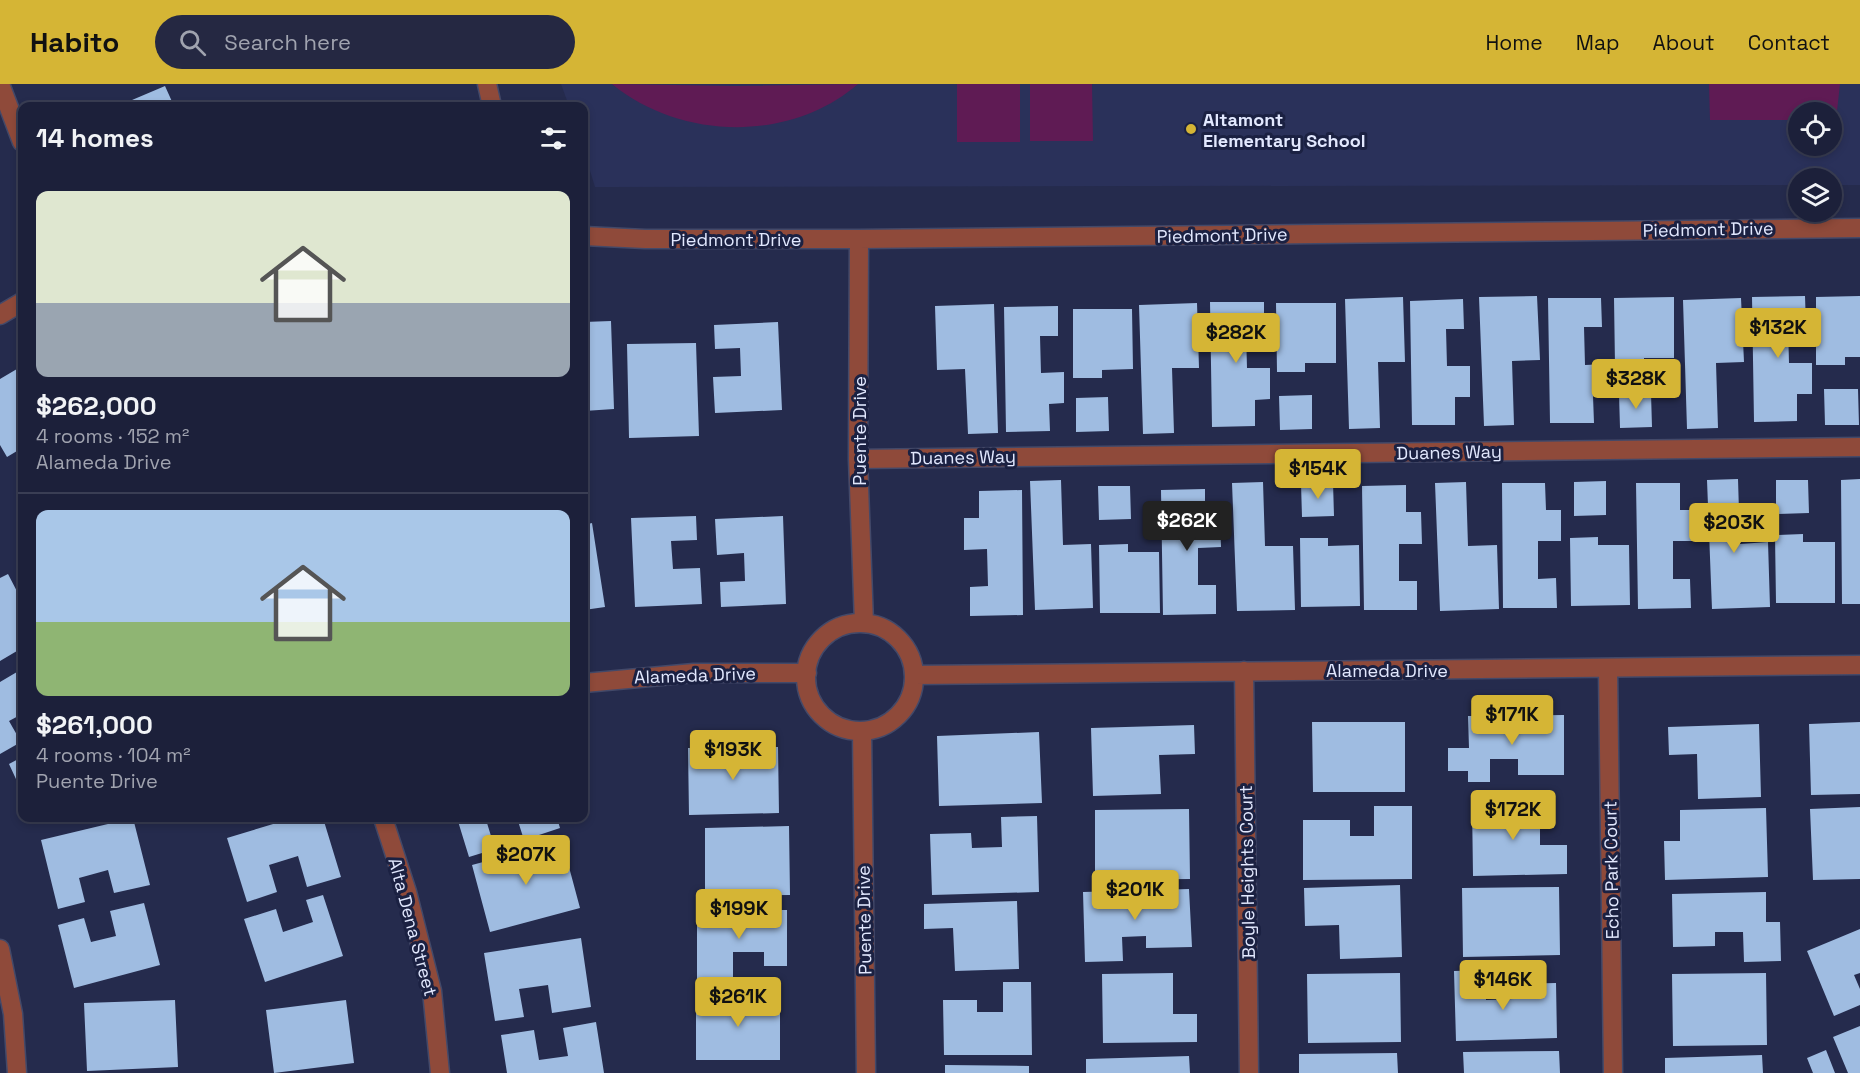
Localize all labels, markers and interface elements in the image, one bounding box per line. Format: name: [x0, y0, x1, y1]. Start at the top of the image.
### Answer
search box: [155, 15, 575, 69]
text: Habito: [30, 24, 119, 60]
icon: search: [176, 26, 209, 59]
text: Search here: [224, 28, 351, 56]
text: Home: [1485, 29, 1543, 56]
text: Map: [1576, 29, 1620, 56]
text: About: [1653, 29, 1715, 56]
text: Contact: [1748, 29, 1830, 56]
map controls: [1788, 102, 1842, 222]
button: locate: [1788, 102, 1842, 156]
place label: Altamont Elementary School: [1203, 108, 1366, 152]
text: 14 homes: [36, 121, 154, 155]
icon: filters: [537, 122, 570, 155]
marker: Altamont Elementary School: [1184, 122, 1198, 136]
button: layers: [1788, 168, 1842, 222]
street label: Piedmont Drive: [1642, 216, 1774, 242]
street label: Piedmont Drive: [1156, 222, 1288, 248]
street label: Piedmont Drive: [671, 228, 801, 251]
icon: home: [249, 230, 357, 338]
pin: $132K: [1736, 308, 1820, 359]
pin: $282K: [1194, 313, 1278, 364]
text: $132K: [1749, 314, 1807, 340]
text: $282K: [1206, 319, 1266, 345]
pin: $328K: [1594, 359, 1678, 410]
text: $328K: [1606, 365, 1666, 391]
street label: Puente Drive: [848, 376, 871, 486]
text: $262,000: [36, 389, 156, 423]
text: 4 rooms · 152 m²: [36, 423, 189, 449]
street label: Duanes Way: [1396, 440, 1502, 464]
street label: Duanes Way: [910, 445, 1016, 469]
text: Alameda Drive: [36, 449, 171, 475]
pin: $154K: [1276, 449, 1360, 500]
text: $154K: [1289, 455, 1347, 481]
pin: $262K: [1145, 501, 1229, 552]
pin: $203K: [1692, 503, 1776, 554]
text: $262K: [1157, 507, 1217, 533]
text: $203K: [1703, 509, 1765, 535]
icon: home: [249, 549, 357, 657]
street label: Alameda Drive: [1326, 659, 1448, 682]
street label: Alameda Drive: [634, 661, 756, 689]
pin: $171K: [1470, 695, 1554, 746]
text: $171K: [1485, 701, 1539, 727]
text: $261,000: [36, 708, 153, 742]
pin: $193K: [691, 730, 775, 781]
text: $193K: [704, 736, 762, 762]
text: 4 rooms · 104 m²: [36, 742, 191, 768]
text: Puente Drive: [36, 768, 158, 794]
street label: Boyle Heights Court: [1234, 785, 1260, 959]
pin: $172K: [1471, 790, 1555, 841]
text: $172K: [1485, 796, 1541, 822]
street label: Echo Park Court: [1598, 801, 1624, 939]
pin: $207K: [484, 835, 568, 886]
text: $207K: [496, 841, 556, 867]
street label: Alta Dena Street: [383, 855, 443, 999]
street label: Puente Drive: [852, 865, 876, 975]
pin: $201K: [1093, 870, 1177, 921]
text: $201K: [1106, 876, 1164, 902]
pin: $199K: [697, 889, 781, 940]
text: $199K: [710, 895, 768, 921]
pin: $146K: [1461, 960, 1545, 1011]
text: $146K: [1474, 966, 1532, 992]
pin: $261K: [696, 977, 780, 1028]
text: $261K: [709, 983, 767, 1009]

